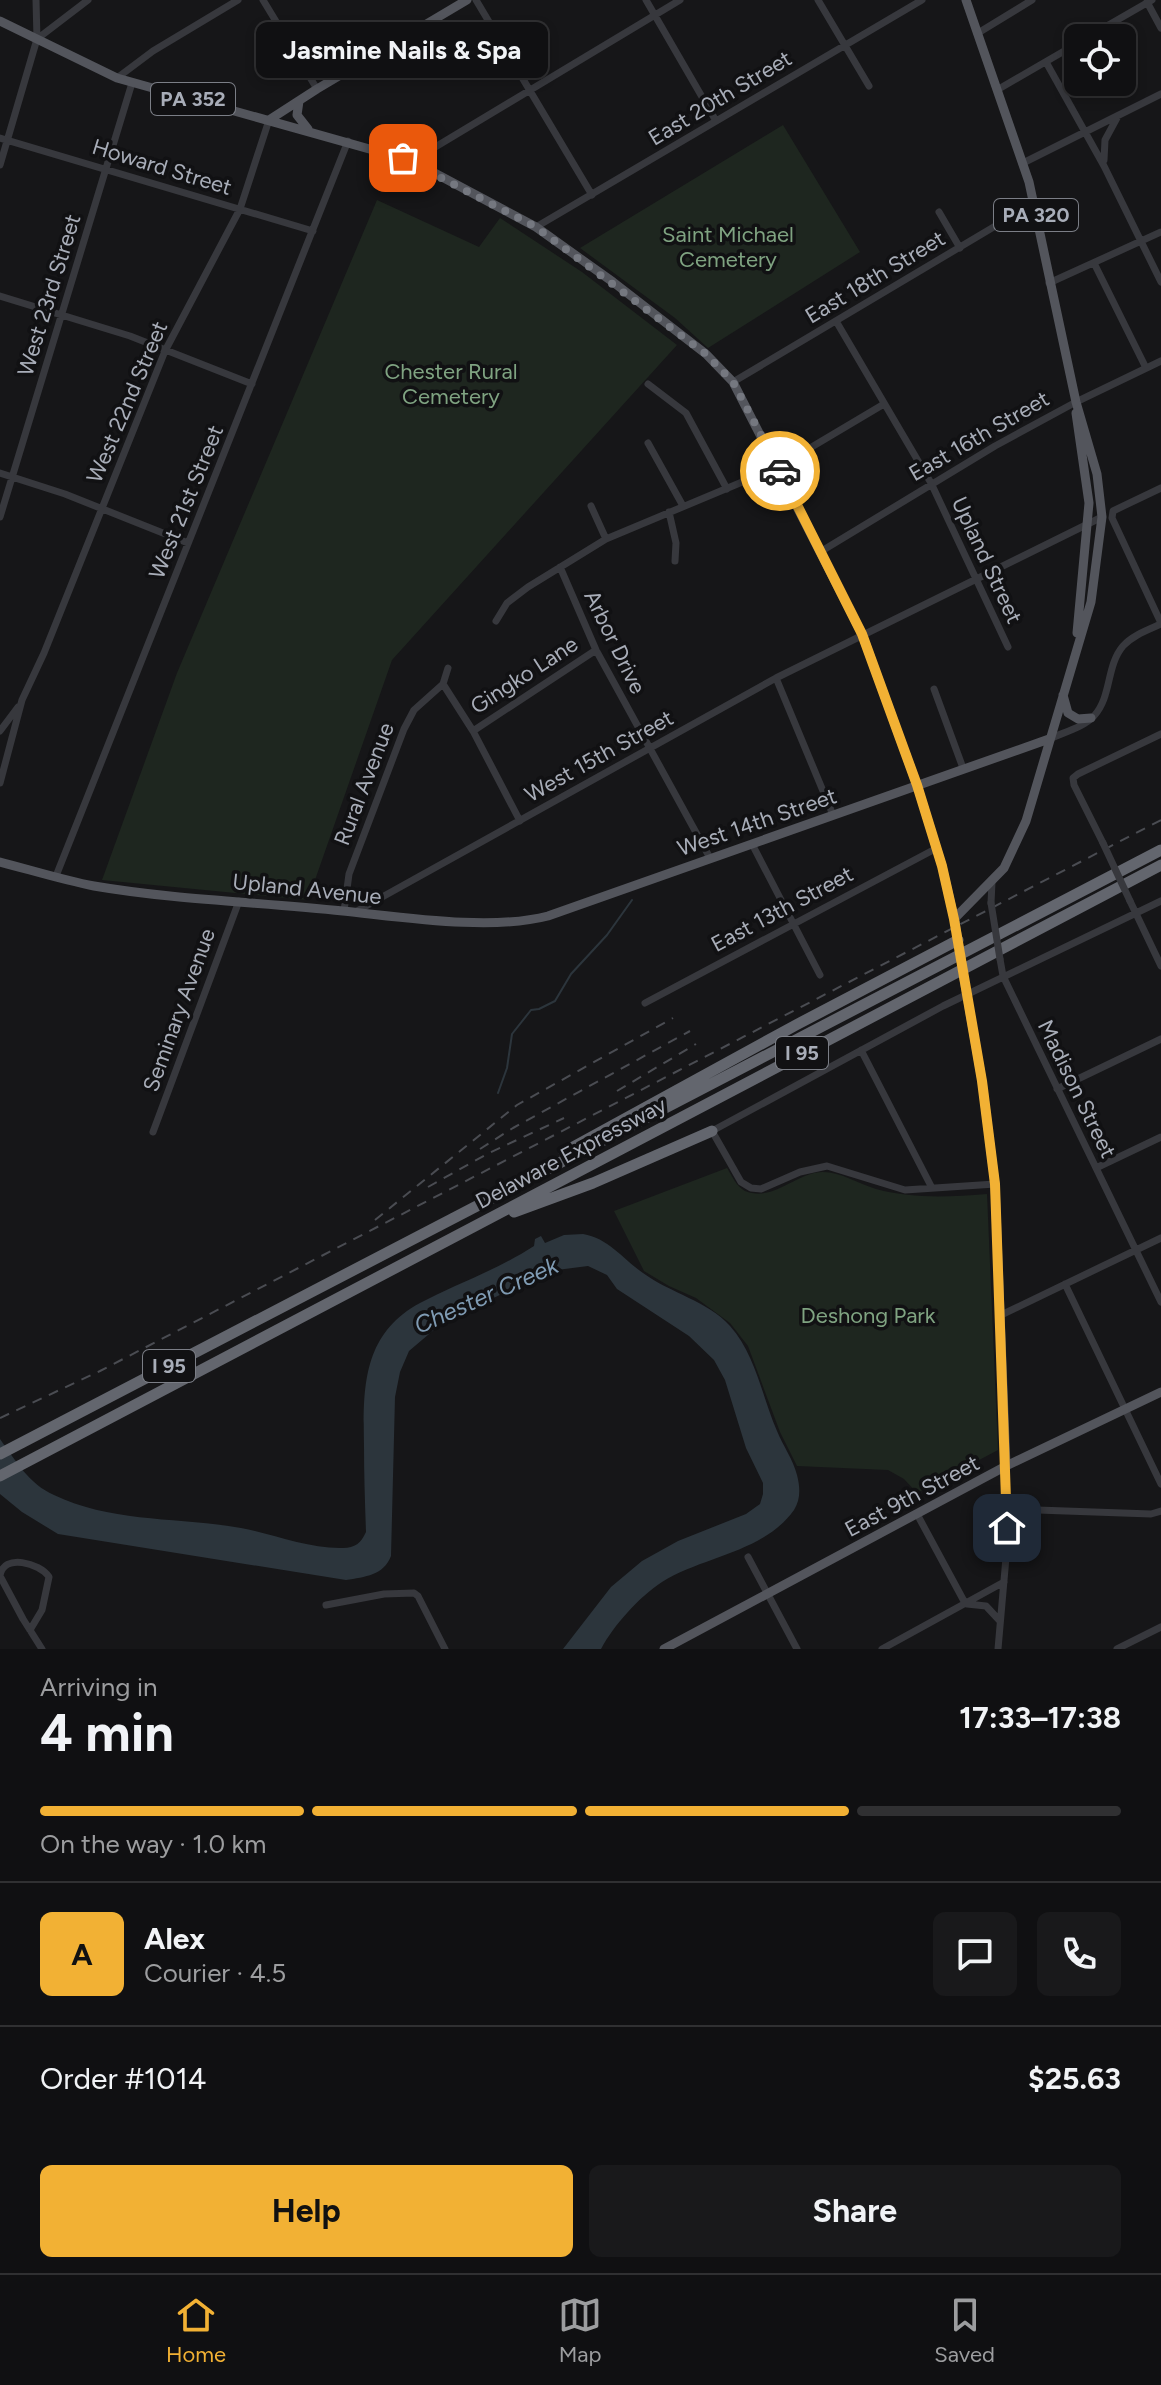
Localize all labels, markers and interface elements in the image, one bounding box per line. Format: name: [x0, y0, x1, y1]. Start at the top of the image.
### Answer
callout: Jasmine Nails & Spa: [257, 22, 549, 78]
map controls: [1064, 24, 1136, 96]
button: locate: [1064, 24, 1136, 96]
text: Jasmine Nails & Spa: [283, 34, 521, 66]
street label: East 20th Street: [643, 45, 797, 151]
road number: PA 352: [151, 83, 235, 115]
pin: [369, 124, 437, 192]
street label: Howard Street: [89, 133, 235, 201]
icon: bag: [381, 136, 425, 180]
road number: PA 320: [994, 199, 1078, 231]
street label: West 23rd Street: [12, 211, 86, 379]
park label: Saint Michael Cemetery: [662, 221, 794, 273]
street label: East 18th Street: [800, 225, 950, 329]
street label: West 22nd Street: [81, 317, 173, 487]
park label: Chester Rural Cemetery: [384, 358, 518, 410]
street label: East 16th Street: [904, 385, 1054, 487]
street label: West 21st Street: [143, 421, 229, 583]
courier: [740, 431, 820, 511]
icon: car: [758, 449, 802, 493]
street label: Upland Street: [946, 492, 1028, 628]
street label: Arbor Drive: [578, 586, 652, 698]
street label: Gingko Lane: [465, 630, 583, 720]
street label: West 15th Street: [520, 704, 678, 808]
street label: Rural Avenue: [328, 719, 400, 849]
street label: West 14th Street: [674, 782, 840, 862]
street label: East 13th Street: [706, 860, 858, 958]
street label: Upland Avenue: [231, 868, 383, 910]
street label: Seminary Avenue: [137, 925, 221, 1095]
street label: Madison Street: [1032, 1016, 1122, 1162]
road number: I 95: [776, 1037, 828, 1069]
street label: Delaware Expressway: [471, 1091, 671, 1215]
water label: Chester Creek: [409, 1250, 564, 1340]
park label: Deshong Park: [801, 1302, 936, 1329]
road number: I 95: [143, 1350, 195, 1382]
street label: East 9th Street: [840, 1449, 984, 1543]
pin: [973, 1494, 1041, 1562]
icon: home: [985, 1506, 1029, 1550]
text: Arriving in: [40, 1671, 158, 1703]
text: 17:33–17:38: [959, 1699, 1121, 1736]
text: 4 min: [40, 1702, 174, 1764]
text: On the way · 1.0 km: [40, 1828, 266, 1860]
button: chat: [933, 1912, 1017, 1996]
button: phone: [1037, 1912, 1121, 1996]
text: Alex: [144, 1920, 205, 1957]
text: A: [71, 1936, 93, 1973]
text: Courier · 4.5: [144, 1957, 286, 1989]
text: Order #1014: [40, 2060, 206, 2097]
text: $25.63: [1028, 2060, 1121, 2097]
button: Help: [40, 2165, 573, 2257]
button: Share: [589, 2165, 1121, 2257]
tab: Home: [166, 2293, 226, 2368]
tab: Map: [558, 2293, 602, 2368]
tab: Saved: [934, 2293, 995, 2368]

